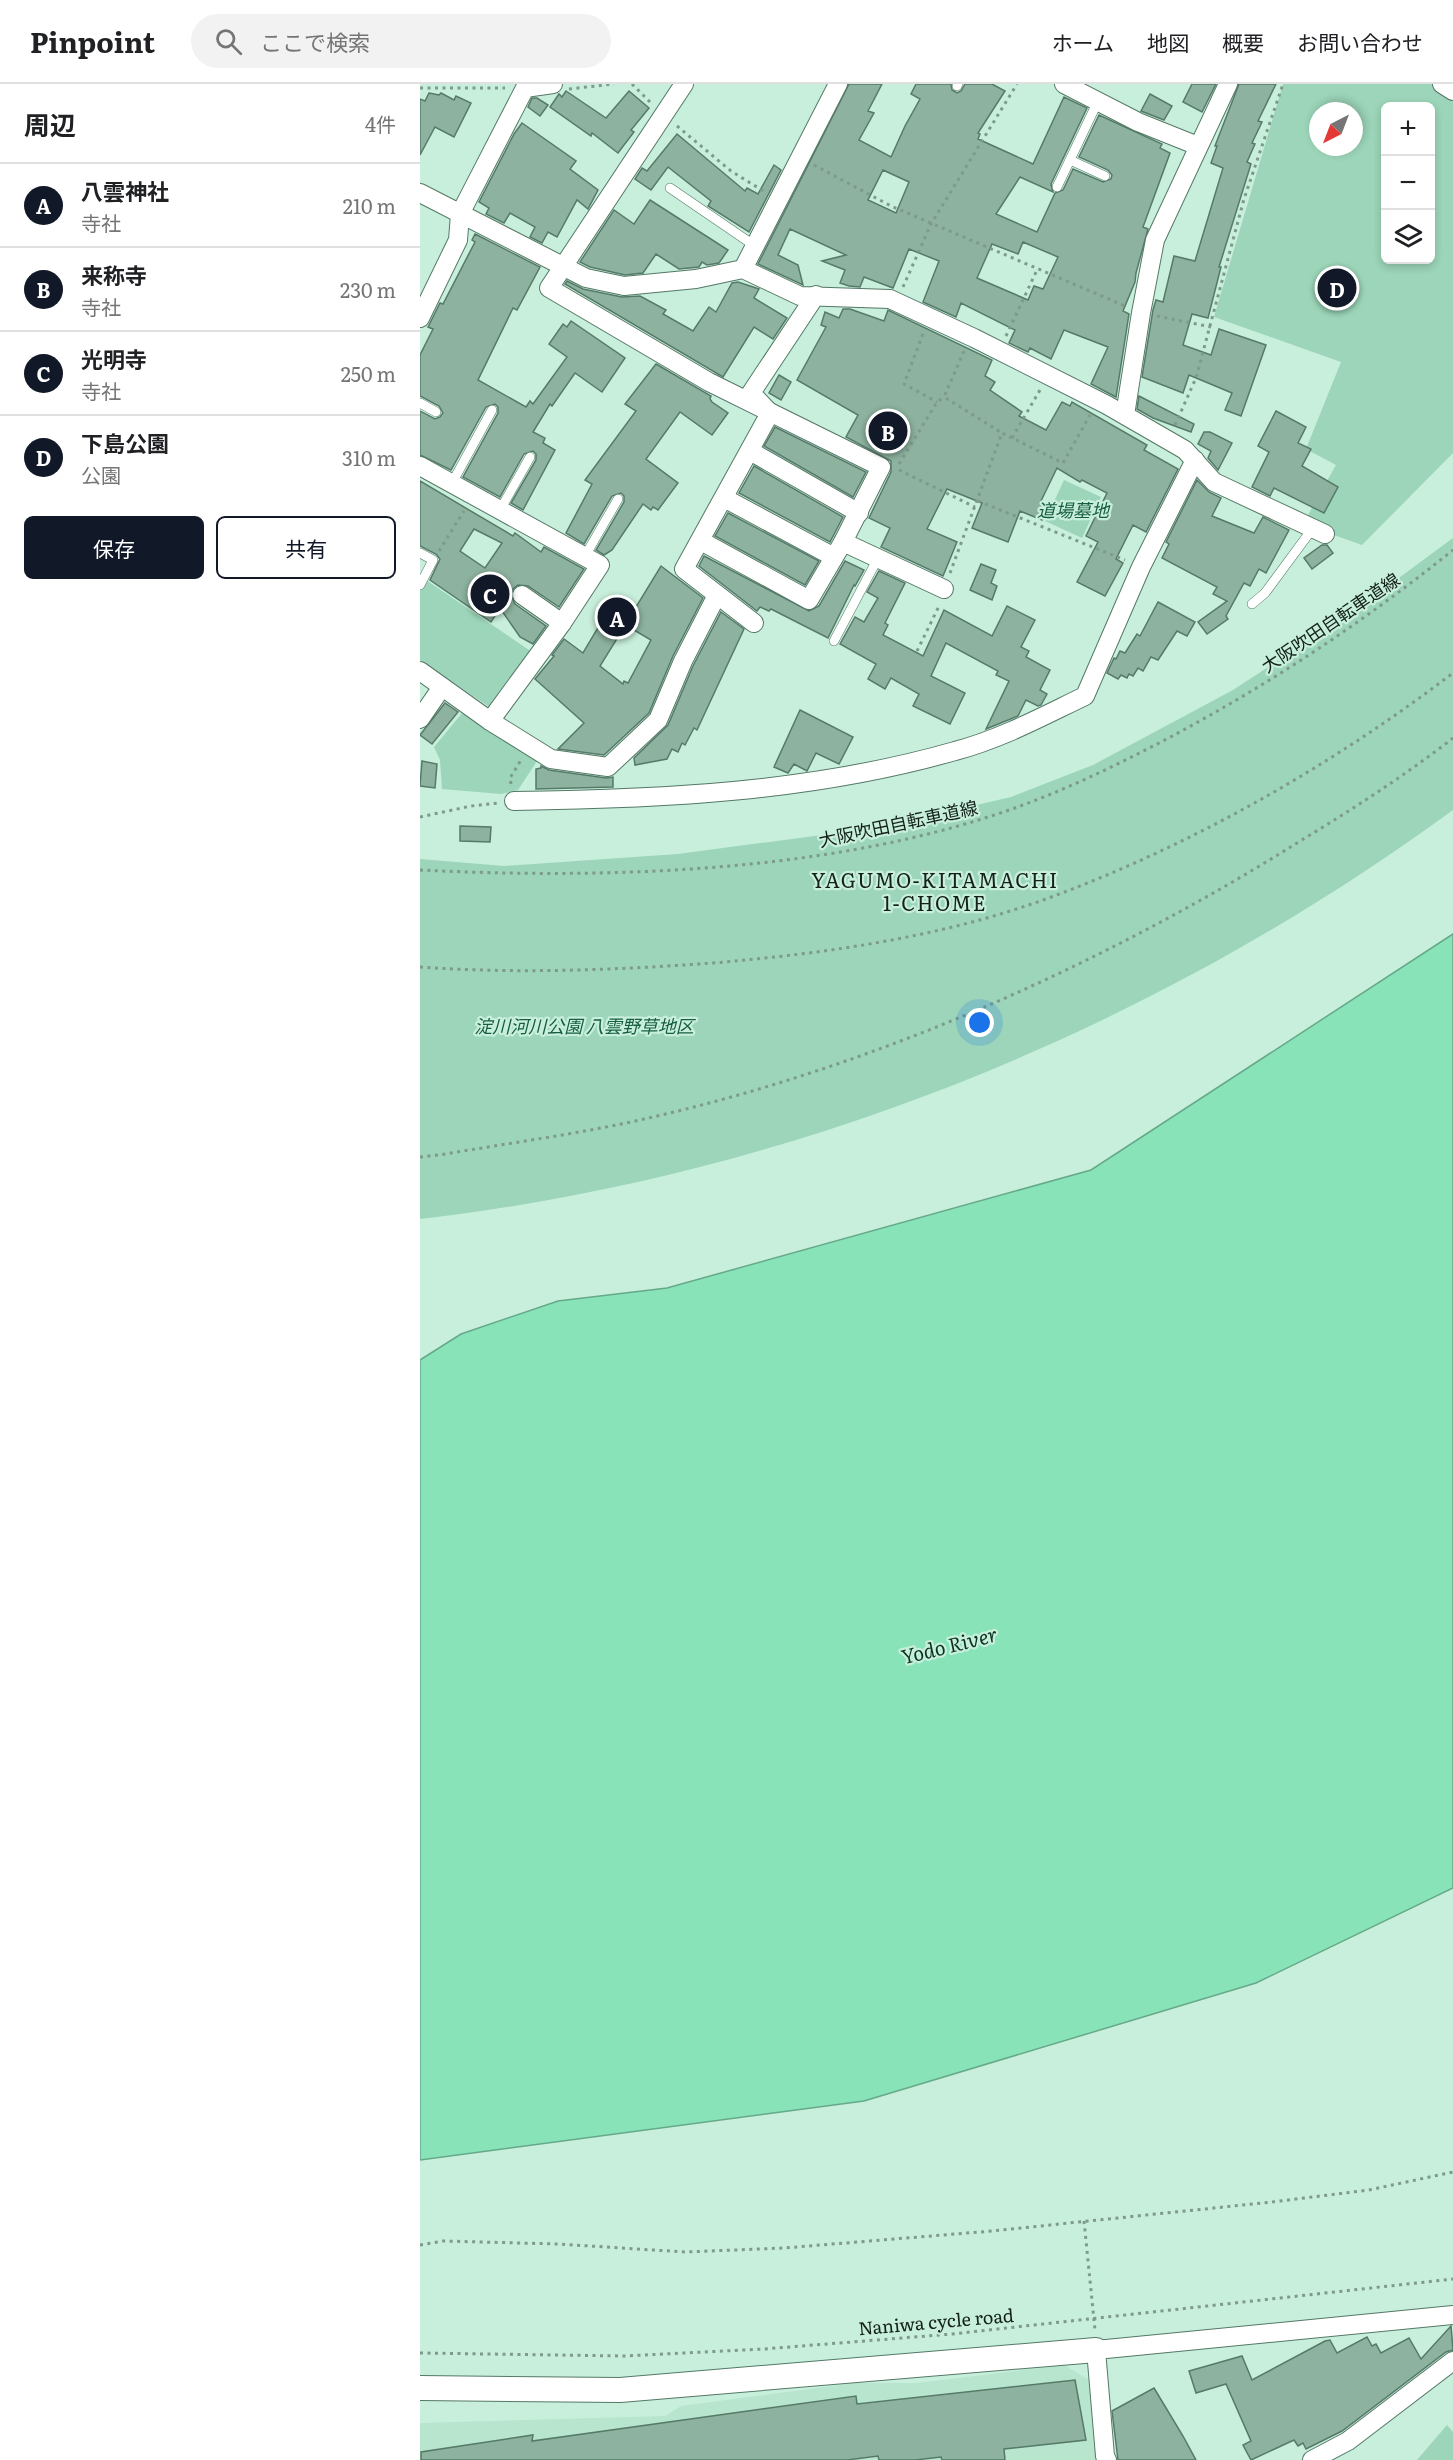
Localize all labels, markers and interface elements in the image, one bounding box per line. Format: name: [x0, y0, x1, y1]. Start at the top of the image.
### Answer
search box: [191, 14, 611, 68]
text: Pinpoint: [30, 20, 155, 62]
icon: search: [212, 25, 245, 58]
text: ここで検索: [260, 25, 370, 58]
text: ホーム: [1052, 26, 1114, 57]
text: 地図: [1147, 26, 1189, 57]
text: 概要: [1222, 26, 1264, 57]
text: お問い合わせ: [1297, 26, 1423, 57]
north arrow: [1309, 102, 1363, 156]
map controls: [1381, 102, 1435, 264]
button: +: [1381, 102, 1435, 156]
text: 周辺: [24, 104, 76, 143]
text: 4件: [365, 108, 396, 138]
button: −: [1381, 156, 1435, 210]
text: 八雲神社: [81, 174, 169, 207]
text: A: [36, 190, 51, 220]
text: 210 m: [343, 190, 396, 220]
text: 寺社: [81, 207, 121, 237]
button: layers: [1381, 210, 1435, 264]
text: 来称寺: [81, 258, 147, 291]
pin: D: [1318, 266, 1356, 310]
text: B: [37, 274, 50, 304]
text: 230 m: [340, 274, 396, 304]
text: 寺社: [81, 291, 121, 321]
text: 光明寺: [81, 342, 147, 375]
text: C: [36, 358, 51, 388]
text: 250 m: [341, 358, 396, 388]
text: 寺社: [81, 375, 121, 405]
pin: B: [868, 408, 908, 454]
text: 下島公園: [81, 426, 169, 459]
text: D: [36, 442, 51, 472]
text: 310 m: [342, 442, 396, 472]
text: 公園: [81, 459, 121, 489]
park label: 道場墓地: [1037, 496, 1111, 523]
button: 保存: [24, 516, 204, 579]
button: 共有: [216, 516, 396, 579]
street label: 大阪吹田自転車道線: [1255, 566, 1405, 678]
pin: C: [470, 572, 510, 616]
pin: A: [598, 594, 636, 640]
street label: 大阪吹田自転車道線: [816, 793, 980, 853]
district label: YAGUMO-KITAMACHI 1-CHOME: [811, 864, 1059, 917]
your location: [965, 1008, 994, 1037]
park label: 淀川河川公園 八雲野草地区: [474, 1012, 697, 1039]
water label: Yodo River: [898, 1618, 1000, 1670]
street label: Naniwa cycle road: [857, 2301, 1015, 2341]

